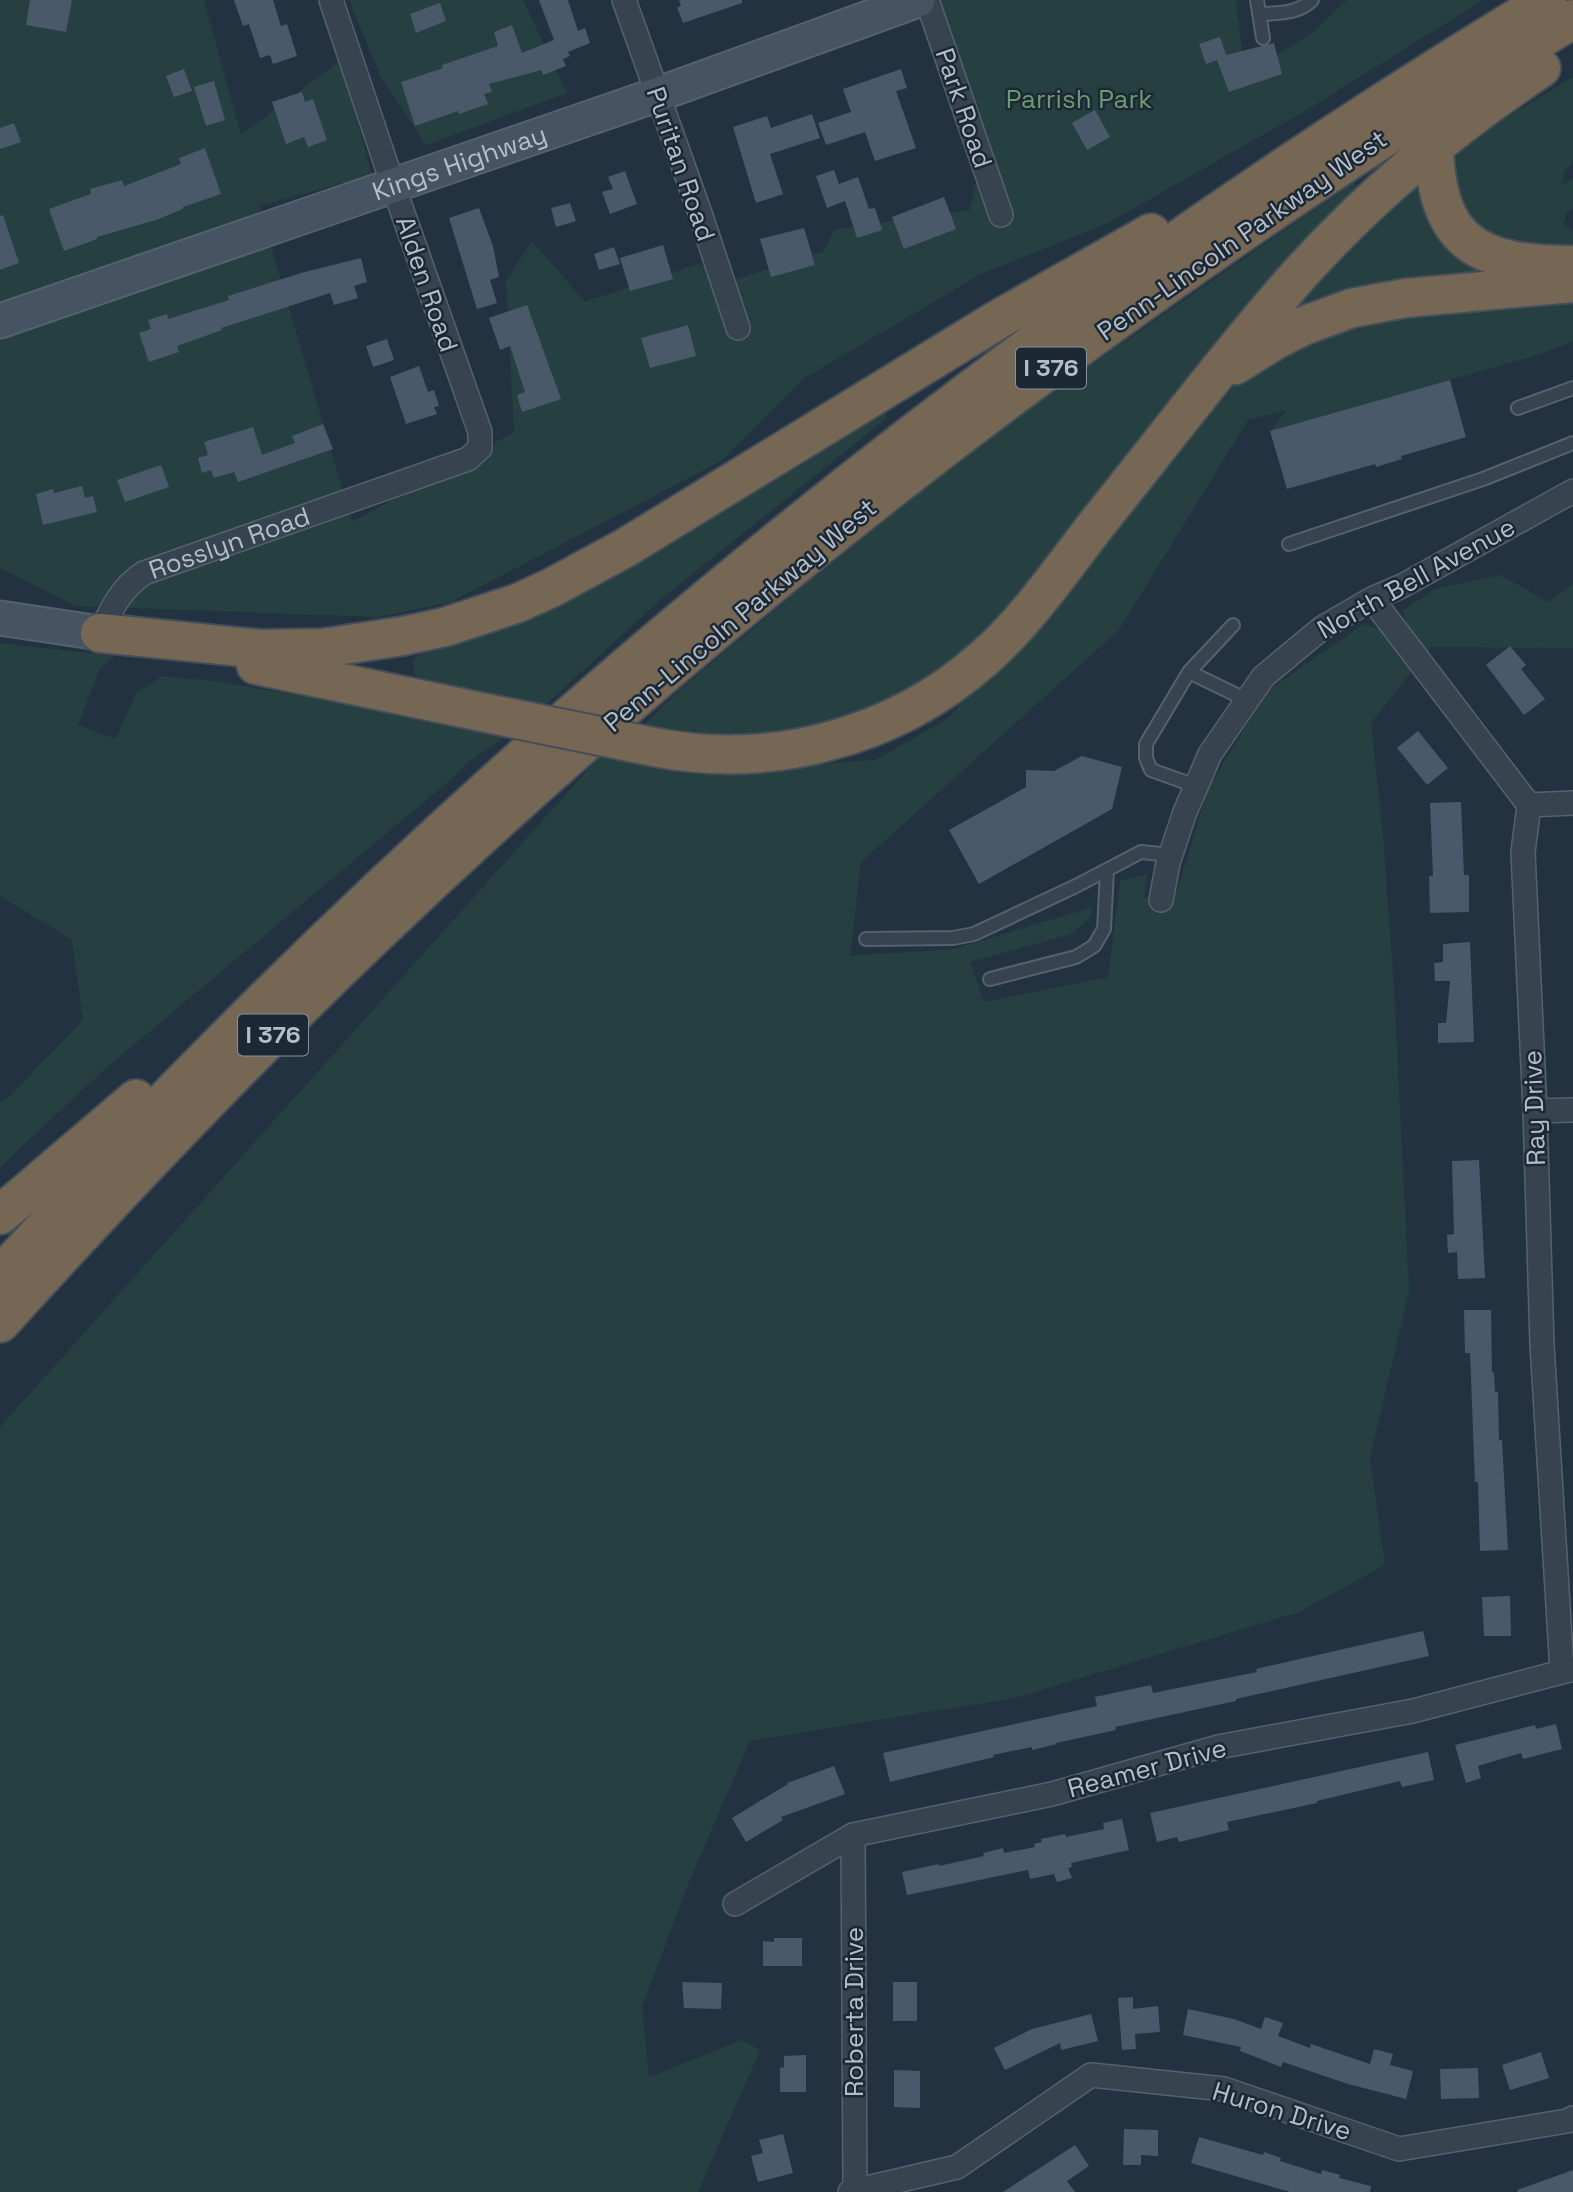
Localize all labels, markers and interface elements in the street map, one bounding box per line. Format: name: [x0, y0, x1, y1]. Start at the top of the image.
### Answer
street label: Park Road: [928, 44, 1000, 172]
street label: Puritan Road: [639, 82, 723, 246]
park label: Parrish Park: [1006, 82, 1152, 116]
street label: Kings Highway: [368, 117, 551, 208]
street label: Penn-Lincoln Parkway West: [1090, 122, 1394, 348]
street label: Alden Road: [388, 212, 466, 356]
road number: I 376: [1016, 348, 1086, 388]
street label: Penn-Lincoln Parkway West: [596, 491, 884, 739]
street label: Rosslyn Road: [144, 499, 315, 587]
street label: North Bell Avenue: [1311, 510, 1521, 646]
road number: I 376: [238, 1015, 308, 1056]
street label: Ray Drive: [1515, 1049, 1553, 1167]
street label: Reamer Drive: [1064, 1730, 1230, 1806]
street label: Roberta Drive: [837, 1927, 871, 2097]
street label: Huron Drive: [1209, 2074, 1355, 2148]

